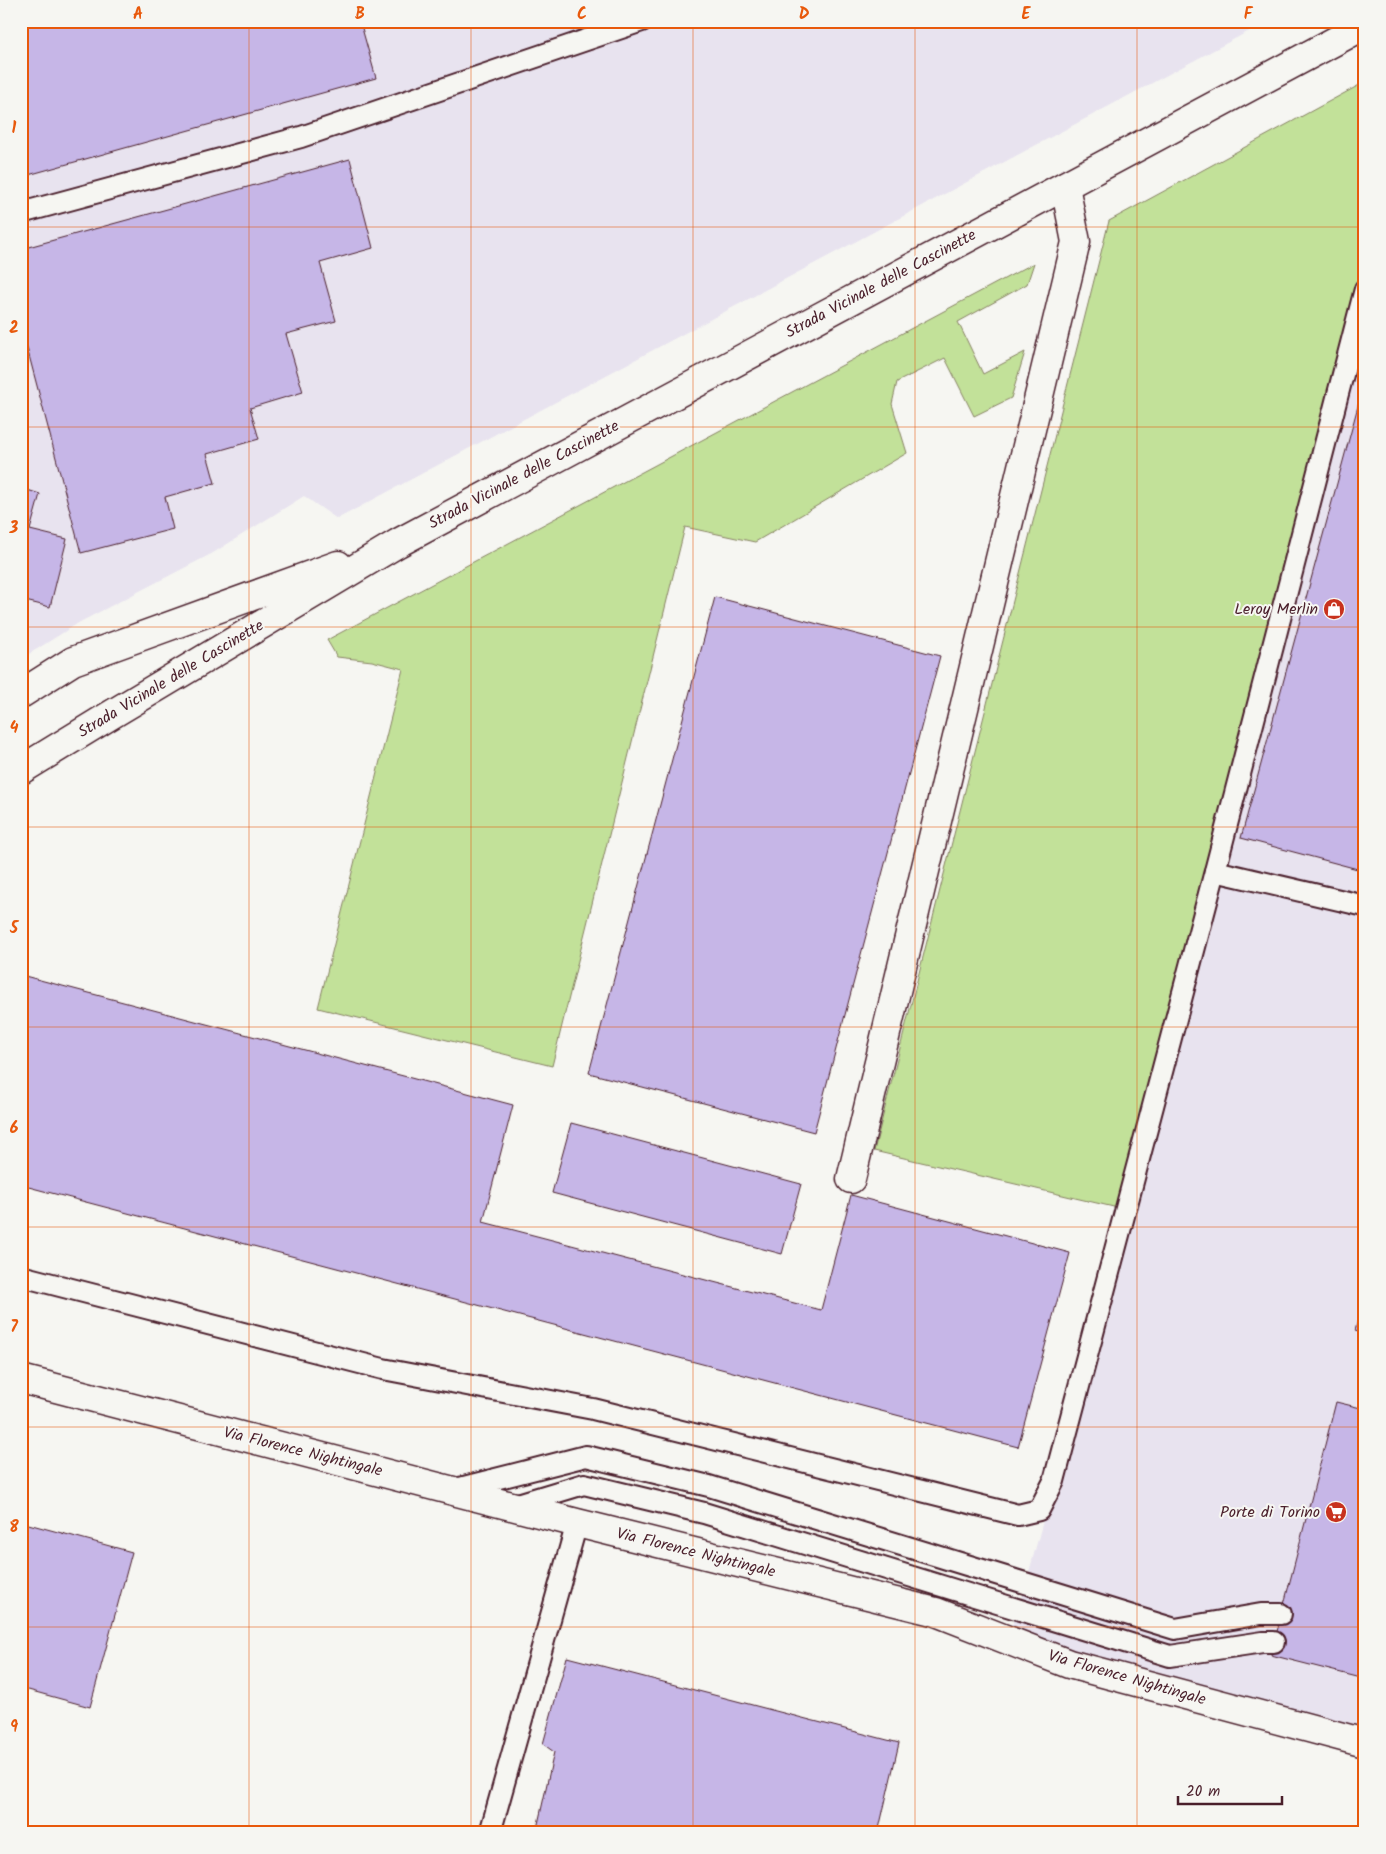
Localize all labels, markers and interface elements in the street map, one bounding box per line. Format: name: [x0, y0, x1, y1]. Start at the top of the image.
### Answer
text: A: [133, 2, 143, 27]
text: B: [355, 2, 365, 27]
text: C: [577, 2, 587, 27]
text: D: [799, 2, 810, 27]
text: E: [1022, 2, 1032, 27]
text: F: [1244, 2, 1254, 27]
text: 1: [12, 116, 17, 141]
street label: Strada Vicinale delle Cascinette: [781, 223, 981, 345]
text: 2: [9, 316, 19, 341]
street label: Strada Vicinale delle Cascinette: [424, 414, 624, 536]
text: 3: [9, 516, 19, 541]
place label: Leroy Merlin: [1234, 597, 1318, 622]
shop icon: Leroy Merlin: [1322, 597, 1346, 621]
street label: Strada Vicinale delle Cascinette: [73, 613, 269, 745]
text: 4: [10, 716, 19, 741]
text: 5: [9, 916, 20, 941]
text: 6: [10, 1116, 19, 1141]
text: 7: [10, 1315, 18, 1340]
street label: Via Florence Nightingale: [221, 1420, 385, 1484]
place label: Porte di Torino: [1220, 1500, 1320, 1525]
supermarket icon: Porte di Torino: [1324, 1500, 1348, 1524]
text: 8: [9, 1515, 19, 1540]
street label: Via Florence Nightingale: [614, 1521, 778, 1585]
street label: Via Florence Nightingale: [1045, 1644, 1209, 1712]
text: 9: [10, 1715, 18, 1740]
scale bar: [1178, 1774, 1282, 1806]
text: 20 m: [1186, 1780, 1220, 1804]

